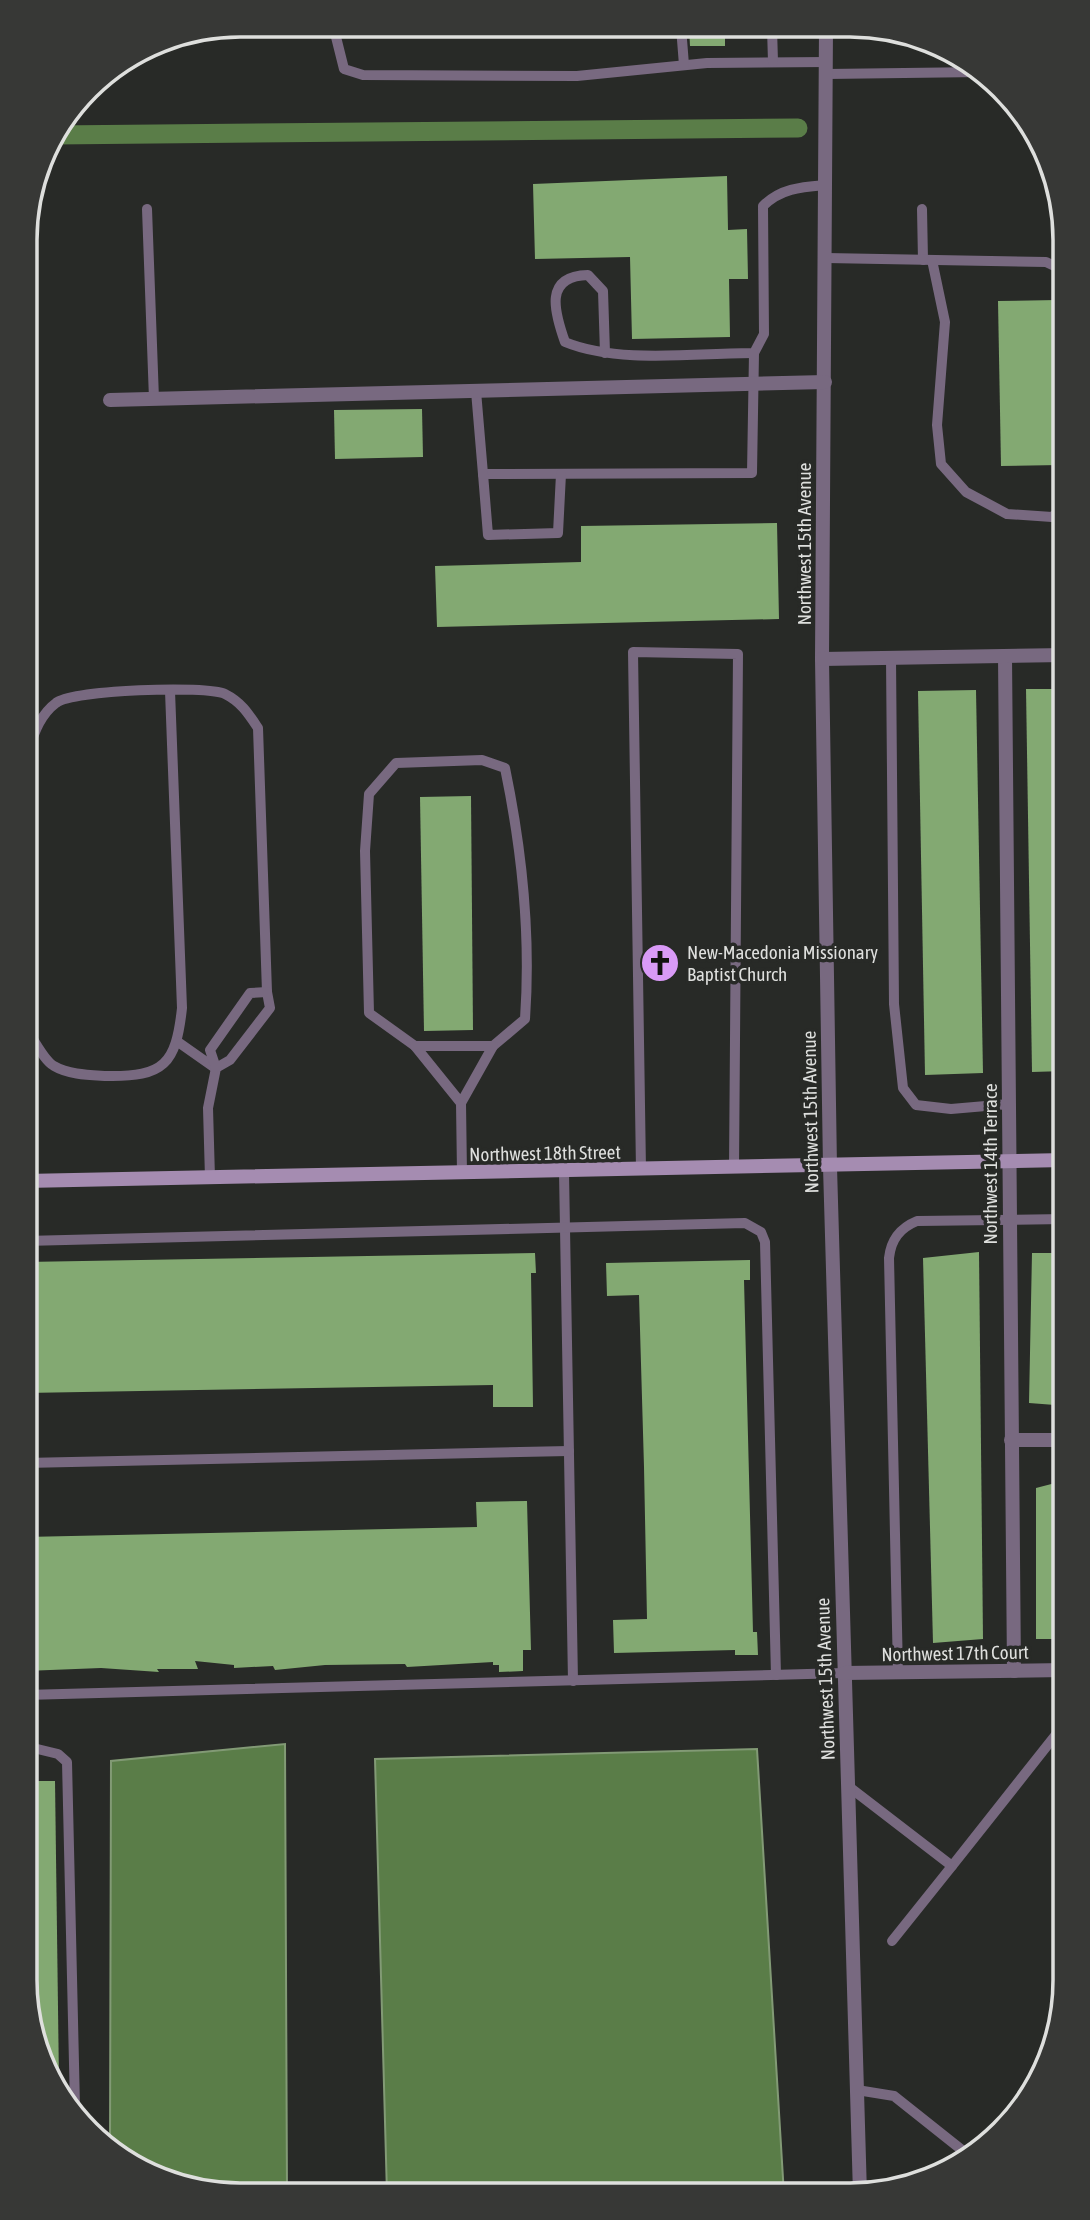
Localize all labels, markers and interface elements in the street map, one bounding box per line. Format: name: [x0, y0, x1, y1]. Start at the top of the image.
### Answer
street label: Northwest 15th Avenue: [793, 463, 815, 625]
place label: New-Macedonia Missionary Baptist Church: [687, 941, 878, 985]
church icon: New-Macedonia Missionary Baptist Church: [639, 942, 681, 984]
street label: Northwest 15th Avenue: [798, 1031, 822, 1193]
street label: Northwest 14th Terrace: [979, 1083, 1001, 1245]
street label: Northwest 18th Street: [469, 1141, 621, 1165]
street label: Northwest 15th Avenue: [811, 1597, 839, 1761]
street label: Northwest 17th Court: [881, 1641, 1029, 1665]

